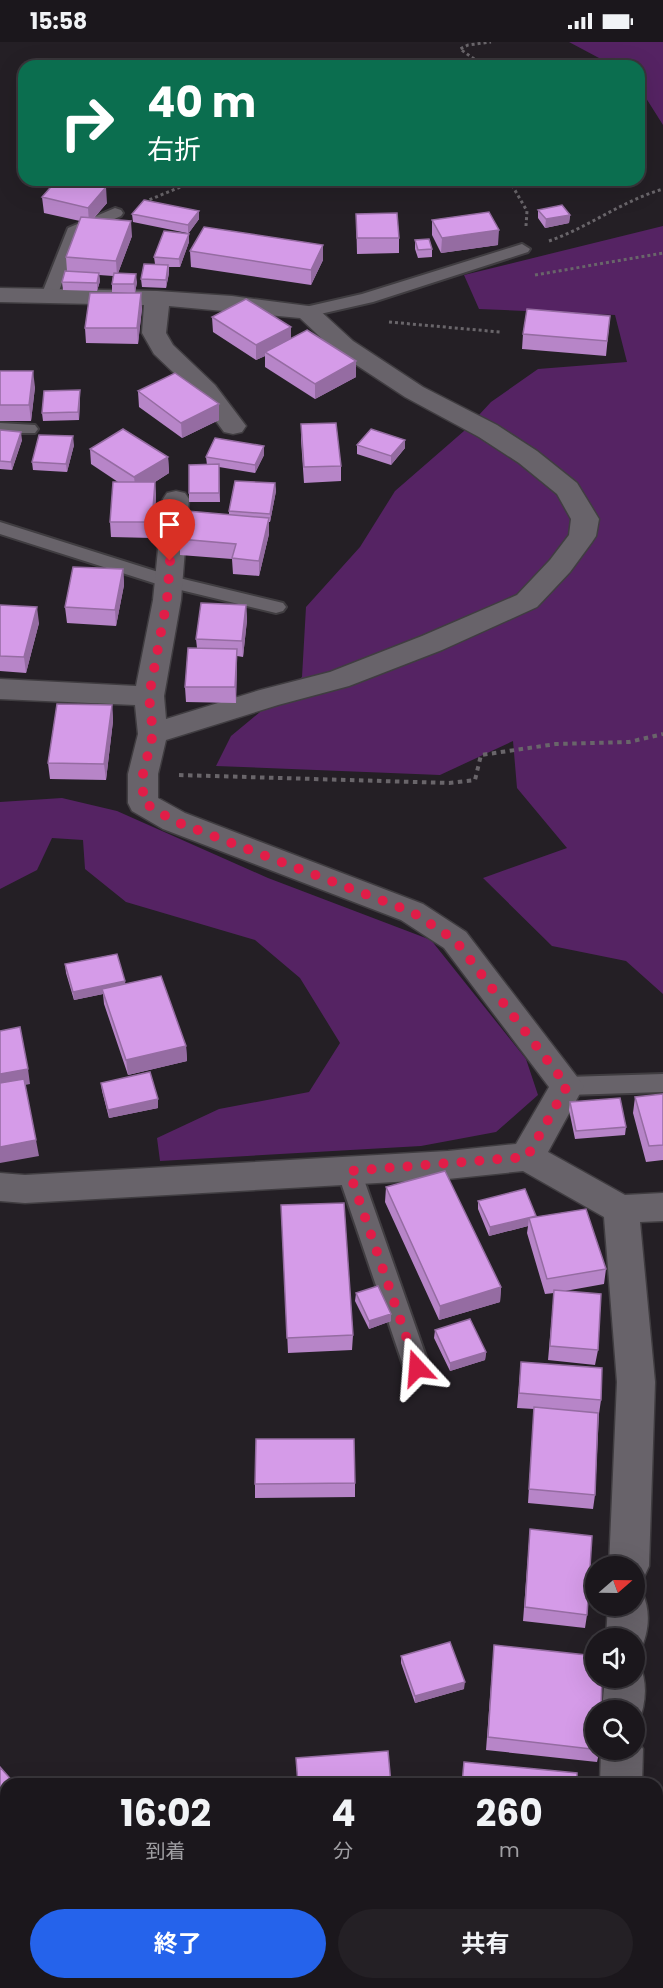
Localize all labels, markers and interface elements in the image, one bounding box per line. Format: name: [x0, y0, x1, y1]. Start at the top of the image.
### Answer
text: 15:58: [30, 6, 87, 37]
text: 40 m: [147, 73, 256, 132]
icon: right: [48, 84, 126, 162]
text: 右折: [147, 131, 201, 168]
pin: [144, 499, 195, 561]
icon: arrive: [153, 508, 186, 541]
position arrow: [385, 1336, 449, 1400]
north arrow: [585, 1556, 645, 1616]
map controls: [585, 1556, 645, 1760]
button: sound: [585, 1628, 645, 1688]
button: search: [585, 1700, 645, 1760]
text: 16:02: [120, 1788, 211, 1839]
text: 4: [331, 1788, 356, 1839]
text: 260: [476, 1788, 543, 1839]
text: m: [499, 1836, 520, 1864]
text: 到着: [146, 1837, 186, 1865]
text: 分: [333, 1837, 353, 1865]
button: 終了: [30, 1909, 326, 1978]
button: 共有: [338, 1909, 633, 1978]

